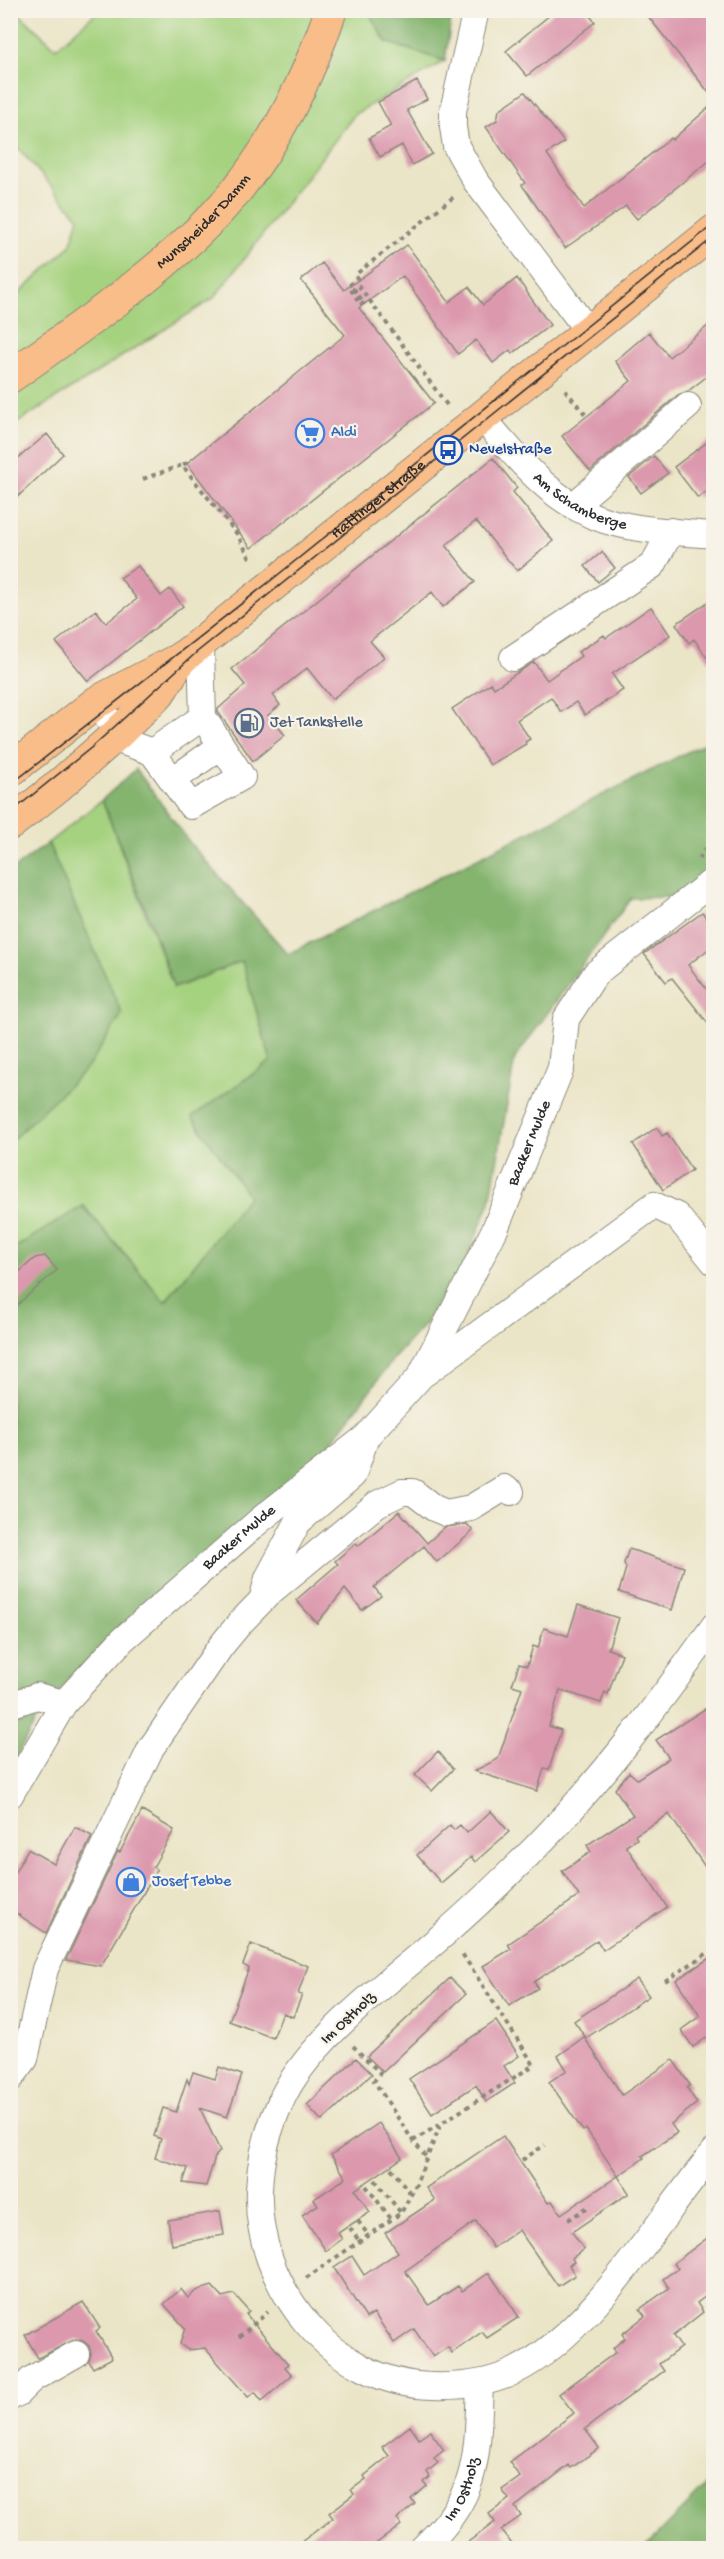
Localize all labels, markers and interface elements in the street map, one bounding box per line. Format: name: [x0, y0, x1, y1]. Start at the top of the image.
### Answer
street label: Munscheider Damm: [153, 170, 256, 274]
supermarket icon: Aldi: [294, 417, 326, 449]
place label: Aldi: [331, 424, 357, 443]
bus stop icon: Nevelstraße: [432, 434, 464, 466]
place label: Nevelstraße: [469, 441, 552, 460]
street label: Hattinger Straße: [328, 456, 430, 544]
street label: Am Schamberge: [528, 469, 629, 535]
fuel station icon: Jet Tankstelle: [233, 707, 265, 739]
place label: Jet Tankstelle: [270, 714, 364, 733]
street label: Baaker Mulde: [504, 1097, 556, 1190]
street label: Baaker Mulde: [198, 1501, 281, 1575]
shop icon: Josef Tebbe: [115, 1866, 147, 1898]
place label: Josef Tebbe: [152, 1873, 232, 1892]
street label: Im Ostholz: [317, 1988, 381, 2049]
street label: Im Ostholz: [441, 2455, 485, 2526]

